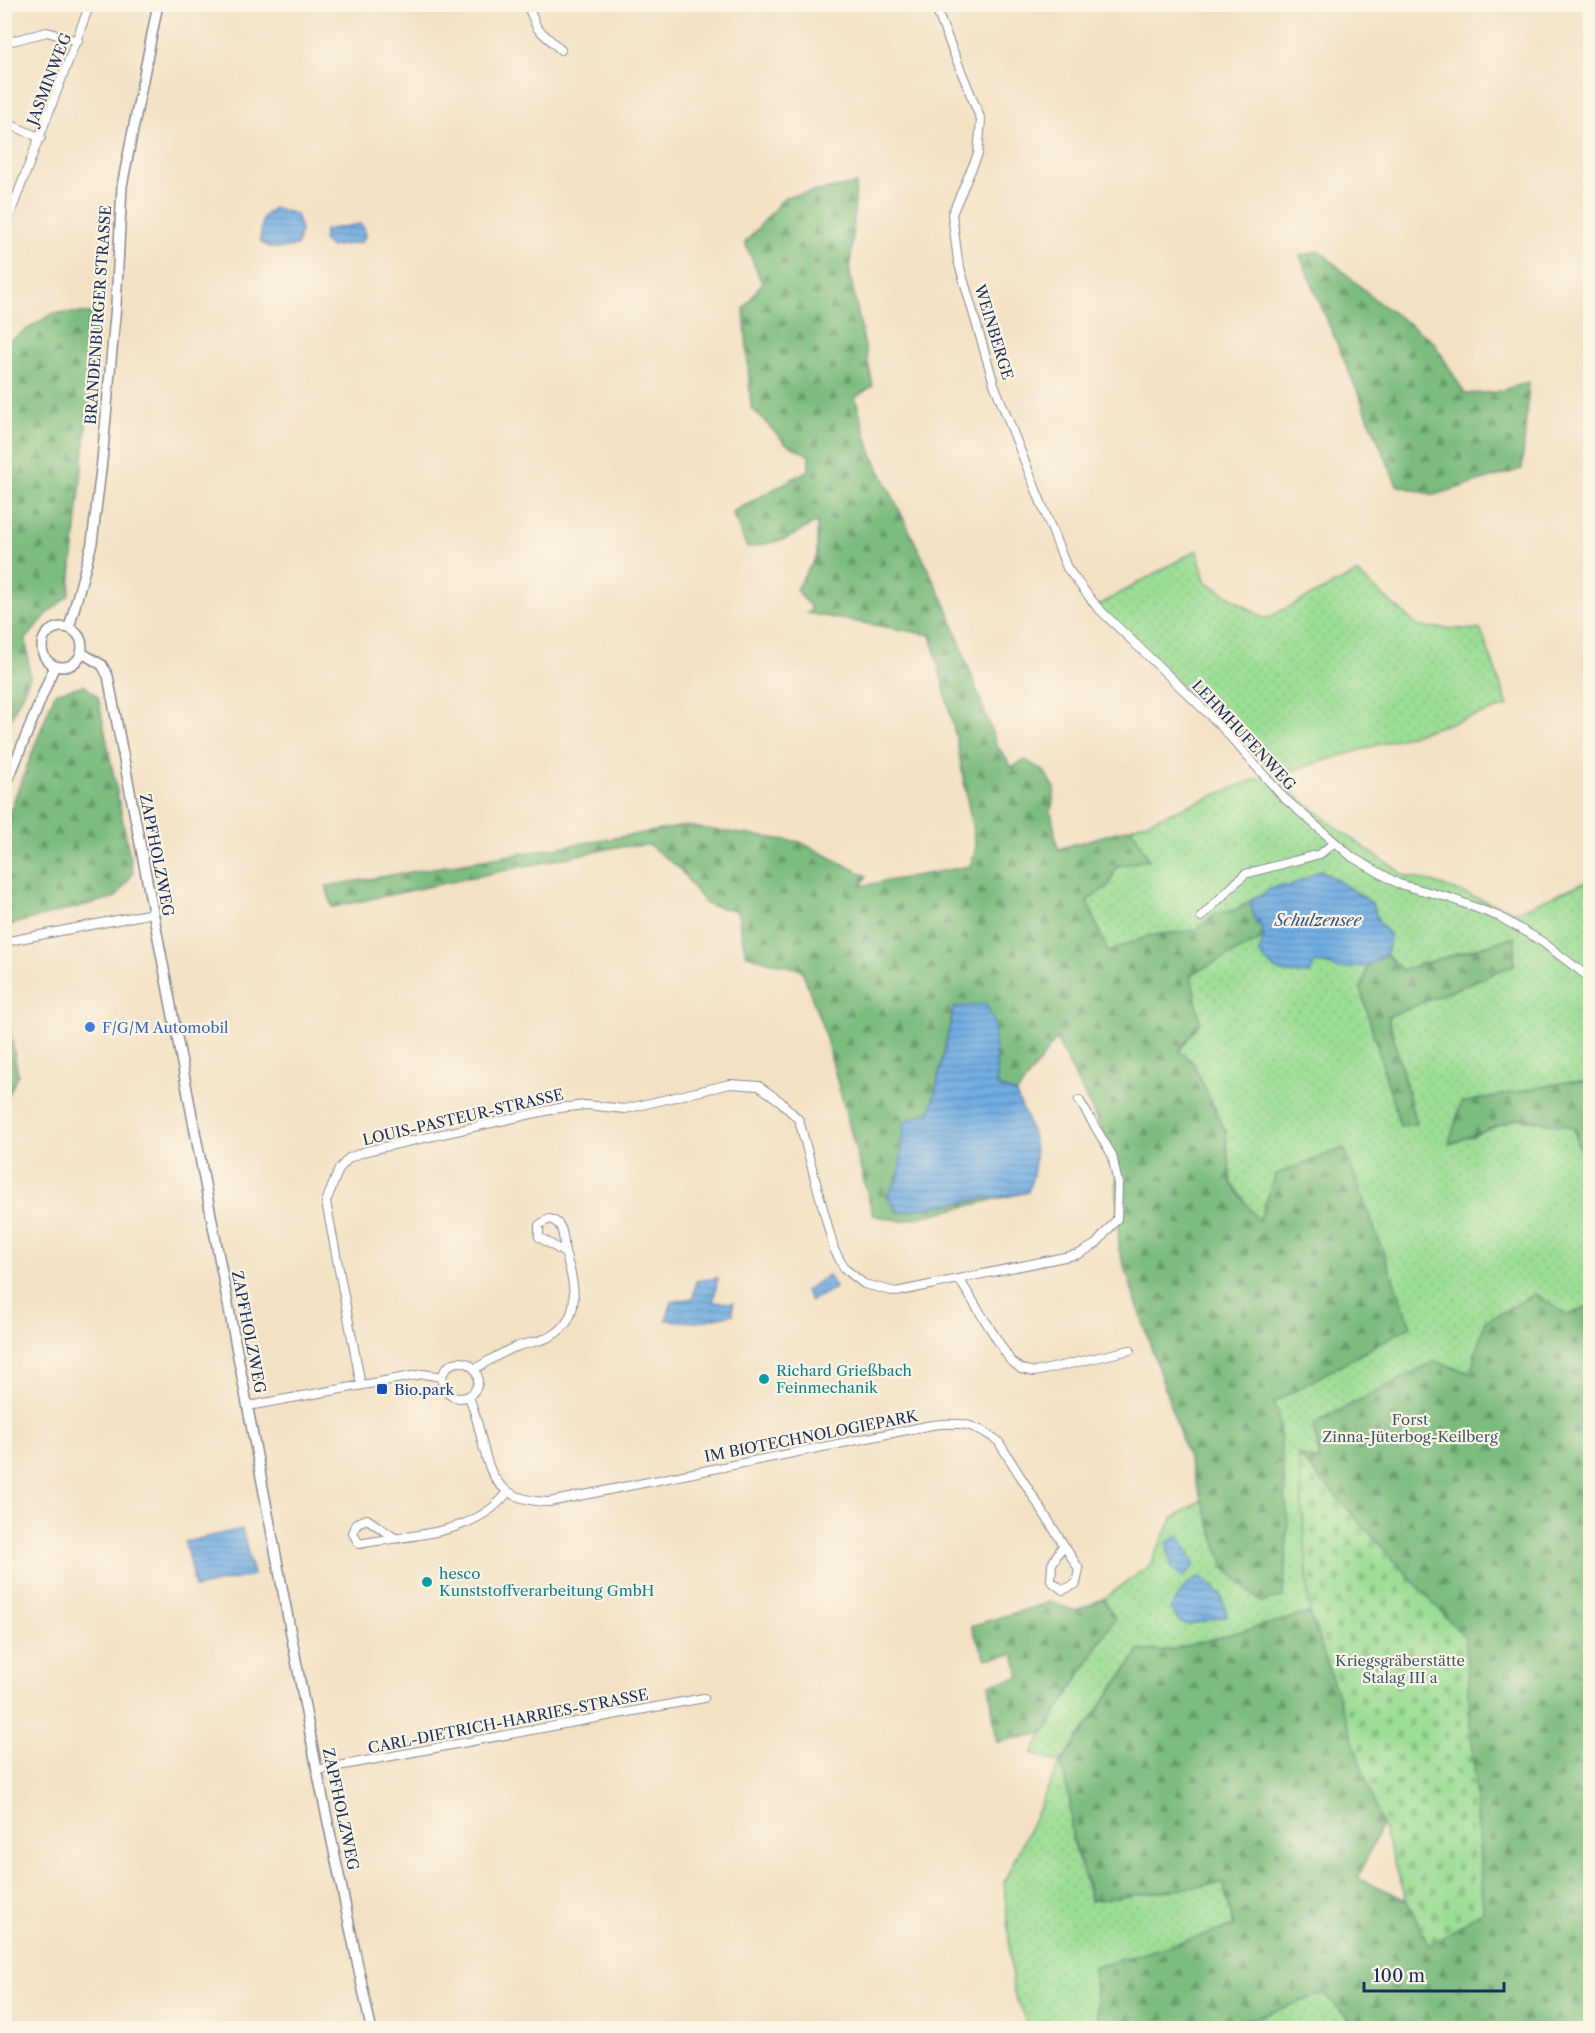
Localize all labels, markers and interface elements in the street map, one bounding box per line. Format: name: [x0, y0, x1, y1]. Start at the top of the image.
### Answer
street label: JASMINWEG: [22, 30, 75, 130]
street label: BRANDENBURGER STRASSE: [81, 205, 115, 425]
street label: WEINBERGE: [970, 281, 1018, 382]
street label: LEHMHUFENWEG: [1188, 676, 1300, 794]
street label: ZAPFHOLZWEG: [136, 792, 178, 918]
water label: Schulzensee: [1274, 910, 1363, 930]
place label: F/G/M Automobil: [102, 1018, 229, 1037]
marker: F/G/M Automobil: [83, 1020, 97, 1034]
street label: LOUIS-PASTEUR-STRASSE: [361, 1085, 565, 1149]
street label: ZAPFHOLZWEG: [228, 1269, 270, 1395]
place label: Richard Grießbach Feinmechanik: [776, 1361, 913, 1397]
marker: Richard Grießbach Feinmechanik: [757, 1372, 771, 1386]
place label: Bio.park: [394, 1380, 456, 1399]
marker: Bio.park: [375, 1382, 389, 1396]
street label: IM BIOTECHNOLOGIEPARK: [703, 1406, 921, 1466]
park label: Forst Zinna-Jüterbog-Keilberg: [1322, 1410, 1498, 1446]
place label: hesco Kunststoffverarbeitung GmbH: [439, 1564, 654, 1600]
marker: hesco Kunststoffverarbeitung GmbH: [420, 1575, 434, 1589]
park label: Kriegsgräberstätte Stalag III a: [1335, 1651, 1465, 1687]
street label: CARL-DIETRICH-HARRIES-STRASSE: [366, 1684, 650, 1758]
street label: ZAPFHOLZWEG: [319, 1746, 363, 1872]
scale bar: [1364, 1955, 1504, 1993]
text: 100 m: [1373, 1965, 1425, 1987]

